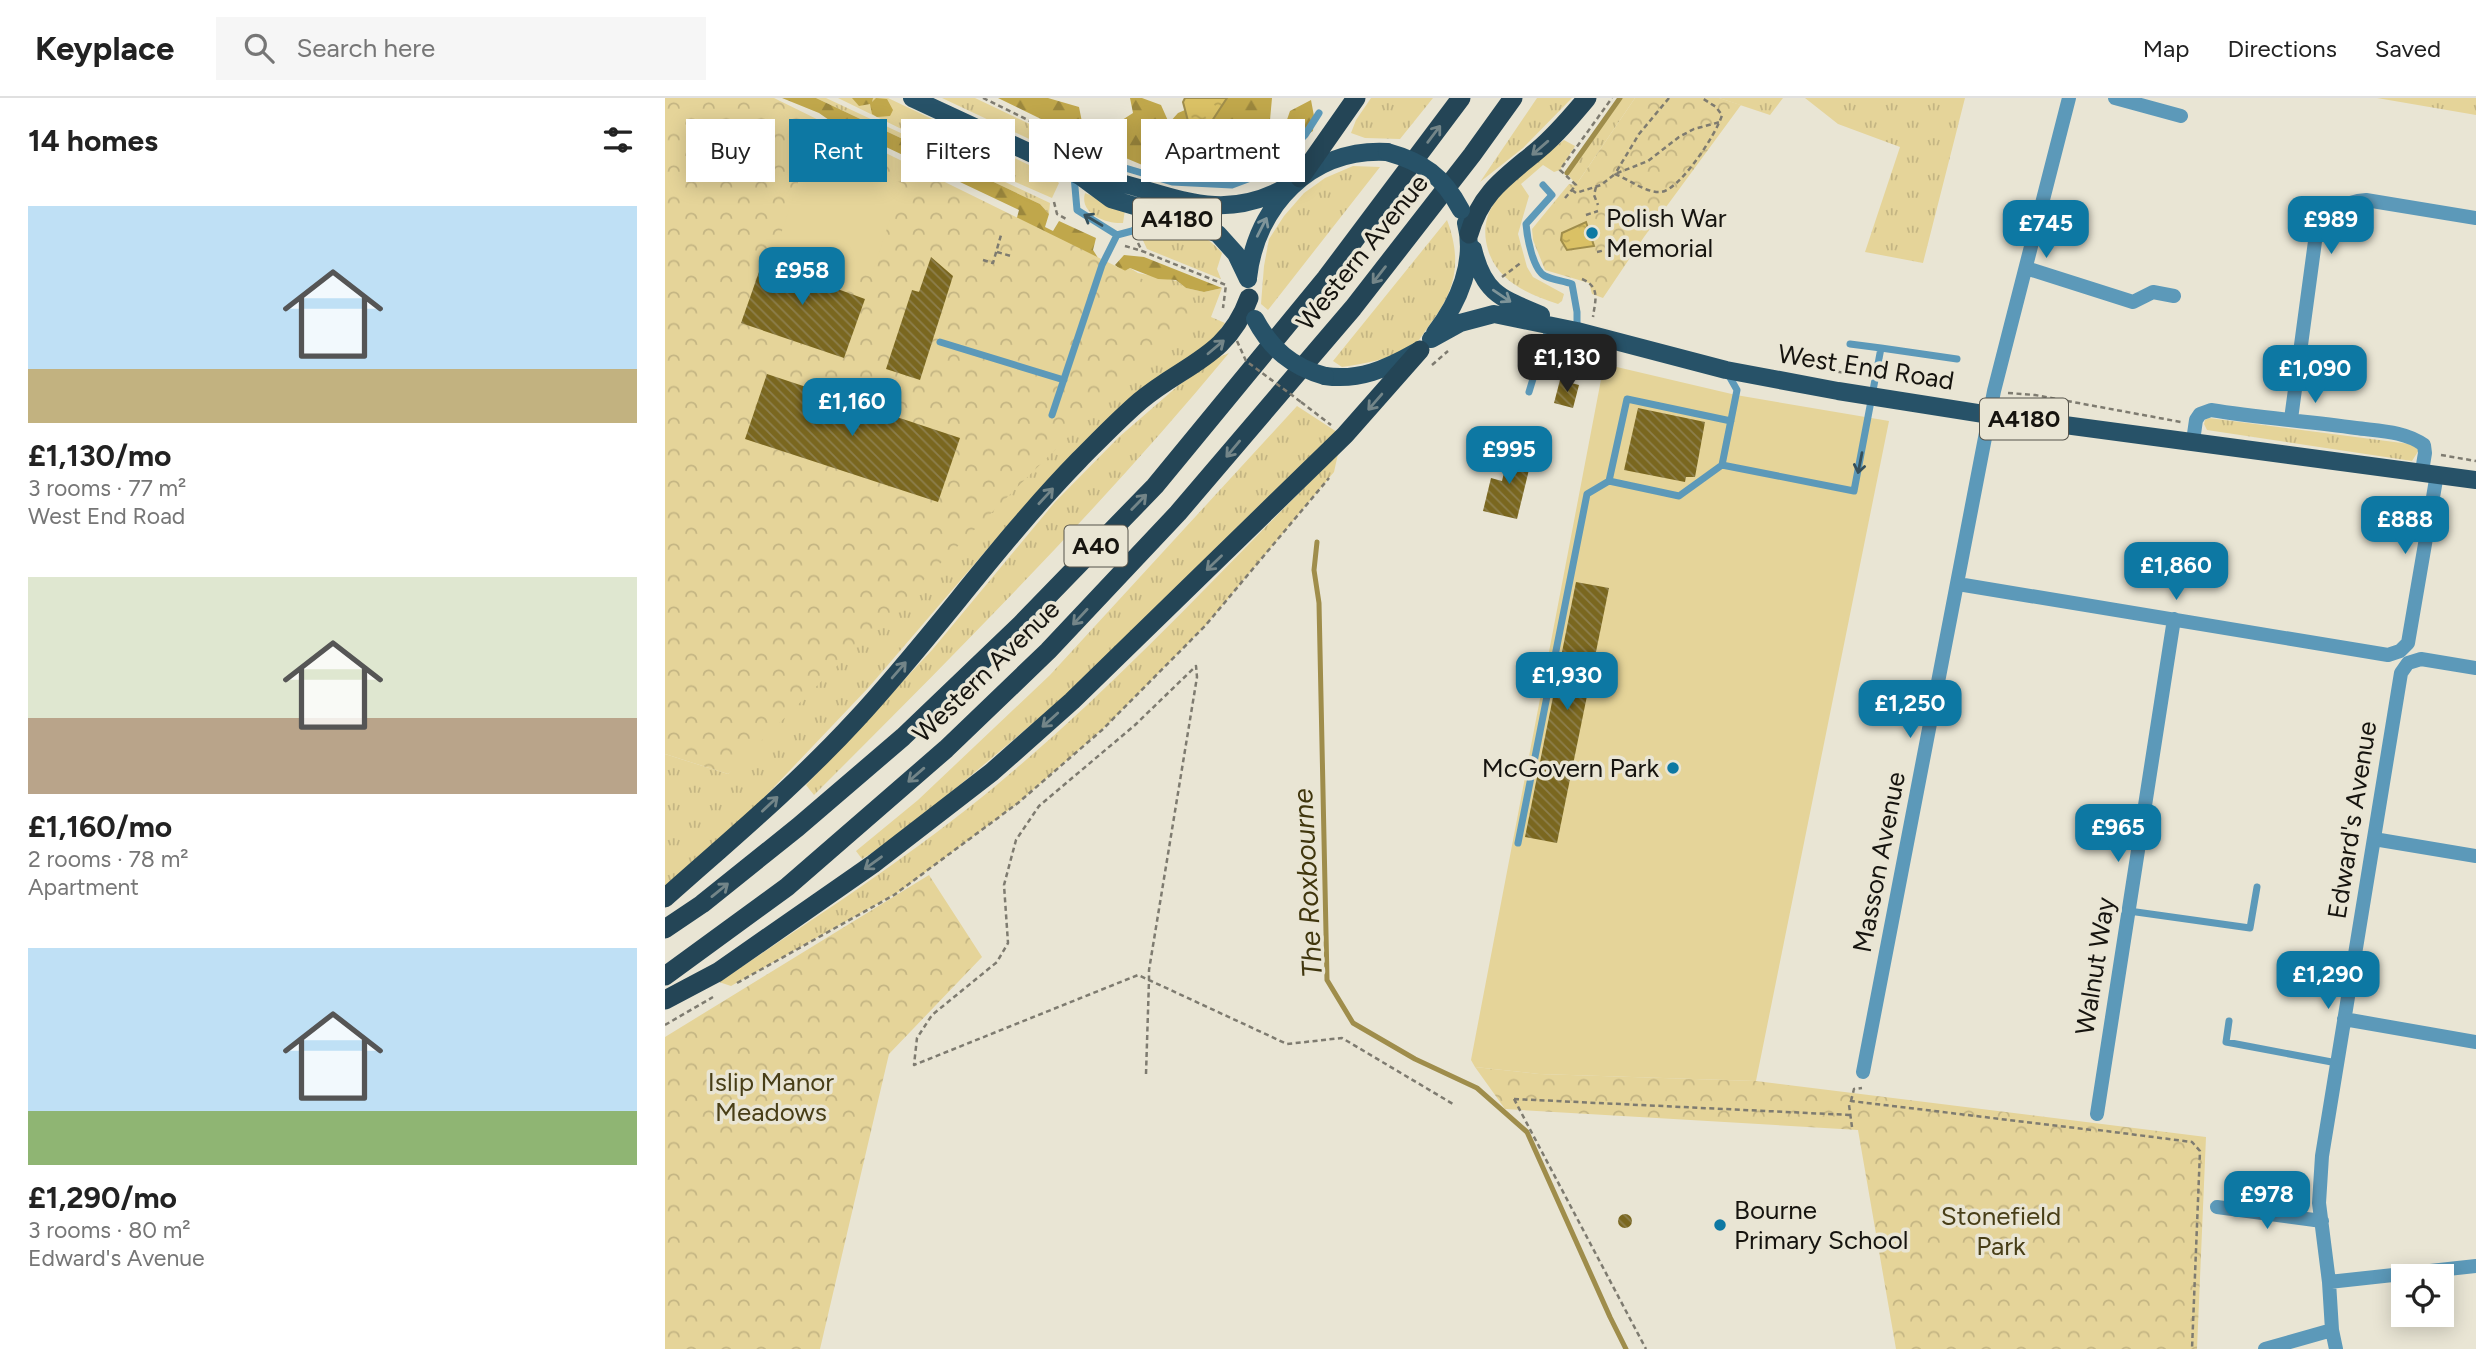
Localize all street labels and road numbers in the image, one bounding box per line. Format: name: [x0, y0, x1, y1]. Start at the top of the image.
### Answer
street label: Western Avenue: [1289, 167, 1435, 337]
road number: A4180: [1133, 198, 1221, 239]
street label: West End Road: [1776, 337, 1956, 397]
road number: A4180: [1980, 398, 2068, 440]
road number: A40: [1065, 526, 1127, 566]
street label: Western Avenue: [906, 593, 1066, 749]
street label: Edward's Avenue: [2321, 719, 2383, 921]
street label: Masson Avenue: [1846, 769, 1912, 955]
street label: Walnut Way: [2068, 895, 2122, 1037]

